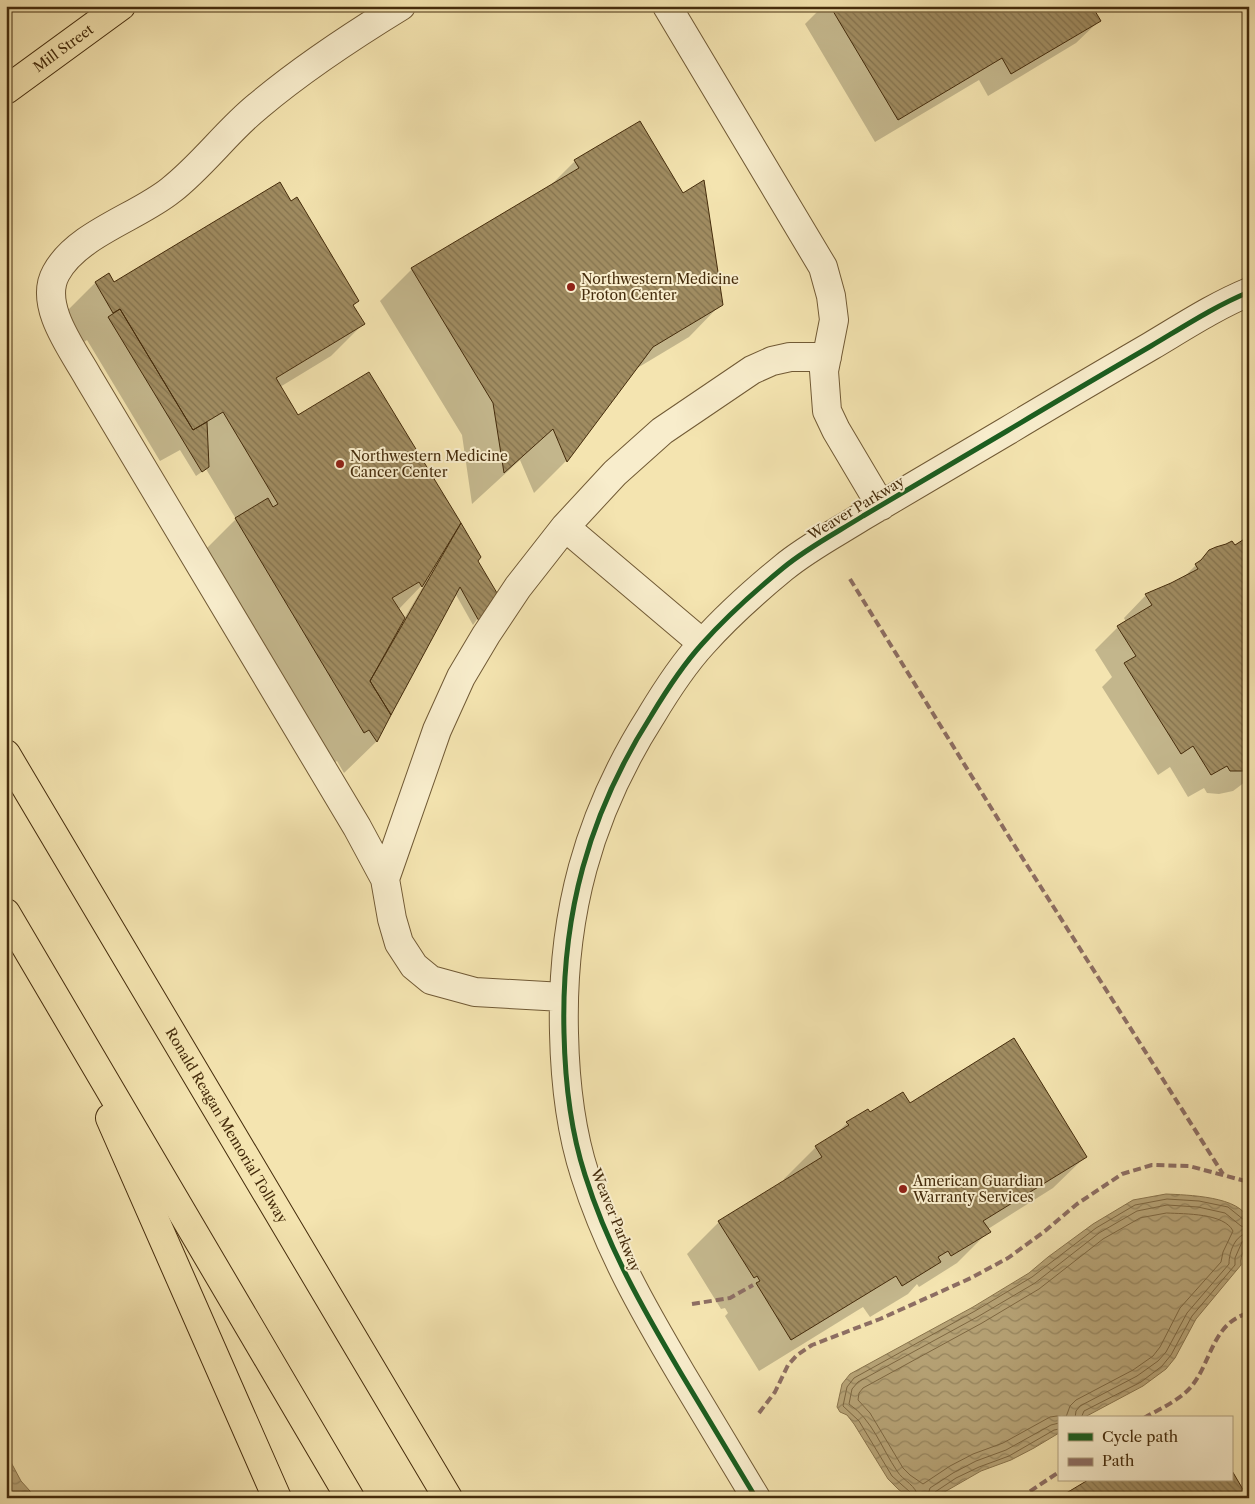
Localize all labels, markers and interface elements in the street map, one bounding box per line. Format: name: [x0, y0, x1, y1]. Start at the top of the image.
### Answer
street label: Mill Street: [30, 20, 97, 76]
place label: Northwestern Medicine Proton Center: [581, 270, 739, 304]
marker: Northwestern Medicine Proton Center: [565, 281, 577, 293]
place label: Northwestern Medicine Cancer Center: [350, 447, 508, 481]
marker: Northwestern Medicine Cancer Center: [334, 458, 346, 470]
street label: Weaver Parkway: [804, 472, 908, 544]
street label: Ronald Reagan Memorial Tollway: [162, 1024, 292, 1227]
street label: Weaver Parkway: [587, 1165, 645, 1274]
place label: American Guardian Warranty Services: [912, 1172, 1044, 1206]
marker: American Guardian Warranty Services: [897, 1183, 909, 1195]
legend: [1058, 1416, 1232, 1482]
text: Cycle path: [1102, 1427, 1179, 1446]
text: Path: [1102, 1451, 1135, 1470]

